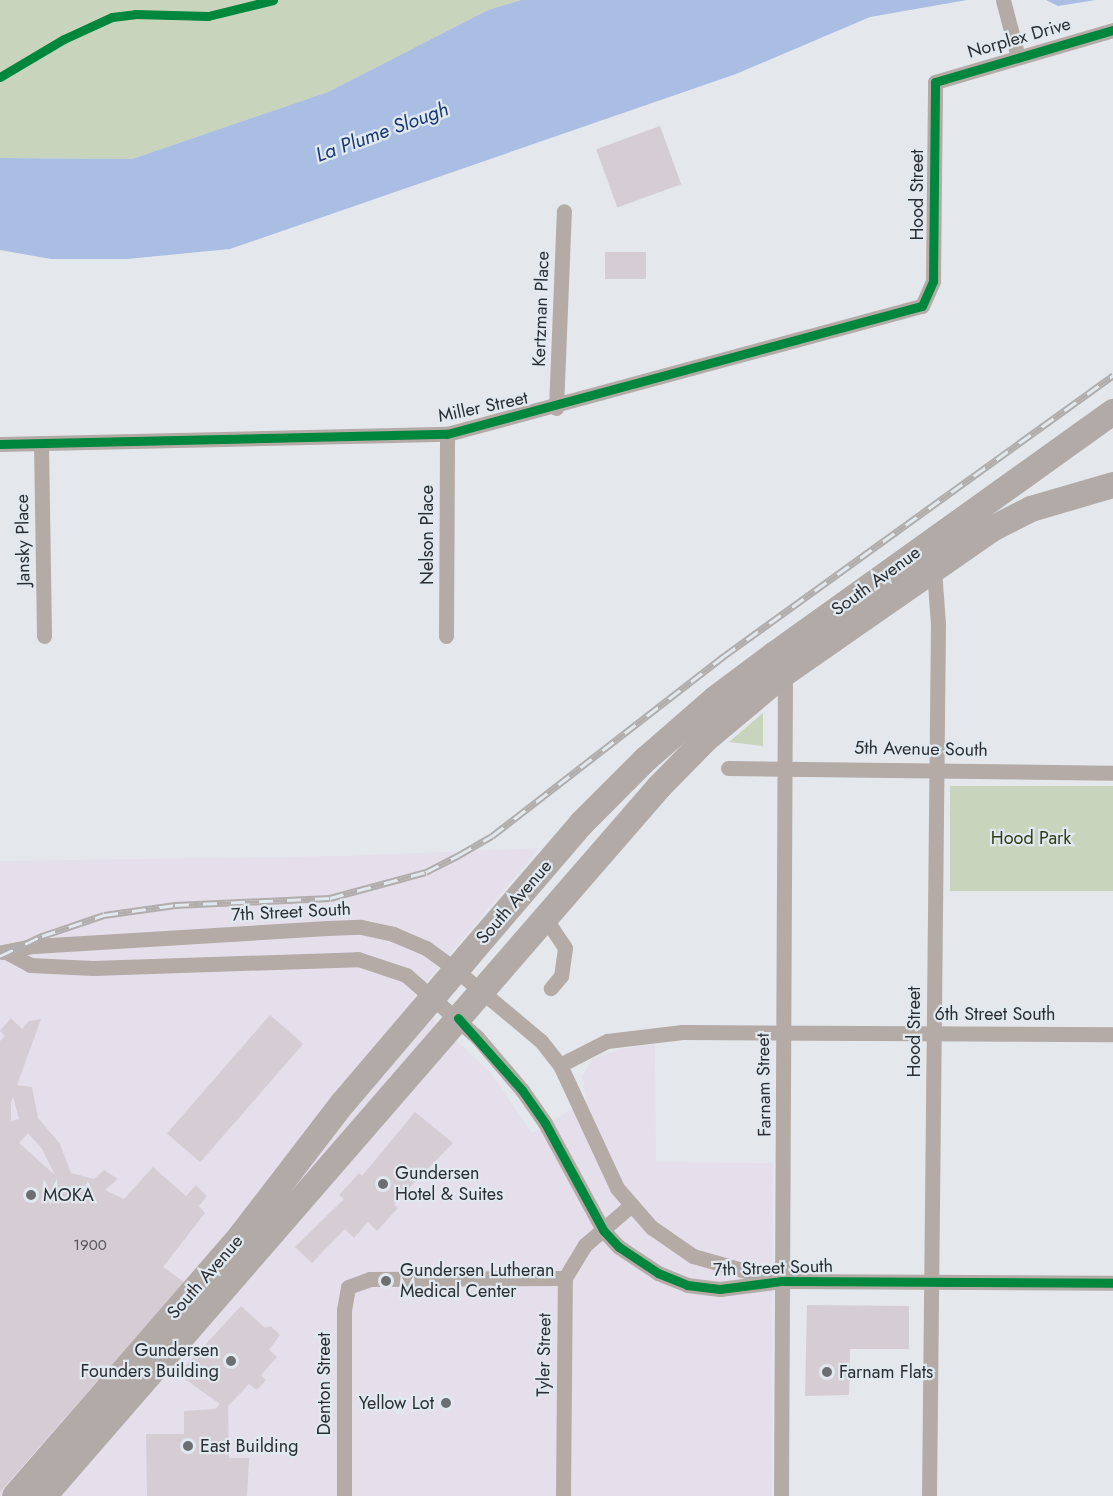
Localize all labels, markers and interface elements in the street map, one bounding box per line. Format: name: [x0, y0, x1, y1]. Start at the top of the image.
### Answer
street label: Norplex Drive: [965, 13, 1073, 63]
water label: La Plume Slough: [312, 97, 452, 167]
street label: Hood Street: [906, 149, 928, 241]
street label: Kertzman Place: [528, 251, 554, 367]
street label: Miller Street: [436, 387, 530, 427]
street label: Nelson Place: [416, 485, 438, 585]
street label: Jansky Place: [11, 494, 35, 586]
street label: South Avenue: [827, 542, 925, 620]
street label: 5th Avenue South: [854, 737, 988, 761]
park label: Hood Park: [991, 827, 1071, 849]
street label: South Avenue: [472, 856, 556, 948]
street label: 7th Street South: [231, 898, 351, 926]
street label: Hood Street: [903, 986, 925, 1078]
street label: 6th Street South: [935, 1003, 1055, 1025]
street label: Farnam Street: [752, 1033, 776, 1137]
place label: Gundersen Hotel & Suites: [395, 1163, 503, 1206]
marker: Gundersen Hotel & Suites: [376, 1177, 390, 1191]
place label: MOKA: [43, 1184, 94, 1206]
marker: MOKA: [24, 1188, 38, 1202]
street label: South Avenue: [163, 1231, 247, 1323]
house number: 1900: [73, 1237, 107, 1255]
street label: 7th Street South: [713, 1255, 833, 1281]
place label: Gundersen Lutheran Medical Center: [400, 1260, 554, 1302]
marker: Gundersen Lutheran Medical Center: [377, 1272, 395, 1290]
street label: Tyler Street: [532, 1313, 556, 1397]
street label: Denton Street: [313, 1333, 335, 1435]
place label: Gundersen Founders Building: [80, 1340, 219, 1382]
marker: Gundersen Founders Building: [224, 1354, 238, 1368]
place label: Farnam Flats: [839, 1361, 933, 1383]
marker: Farnam Flats: [820, 1365, 834, 1379]
place label: Yellow Lot: [359, 1392, 434, 1414]
marker: Yellow Lot: [439, 1396, 453, 1410]
place label: East Building: [200, 1435, 298, 1457]
marker: East Building: [181, 1439, 195, 1453]

